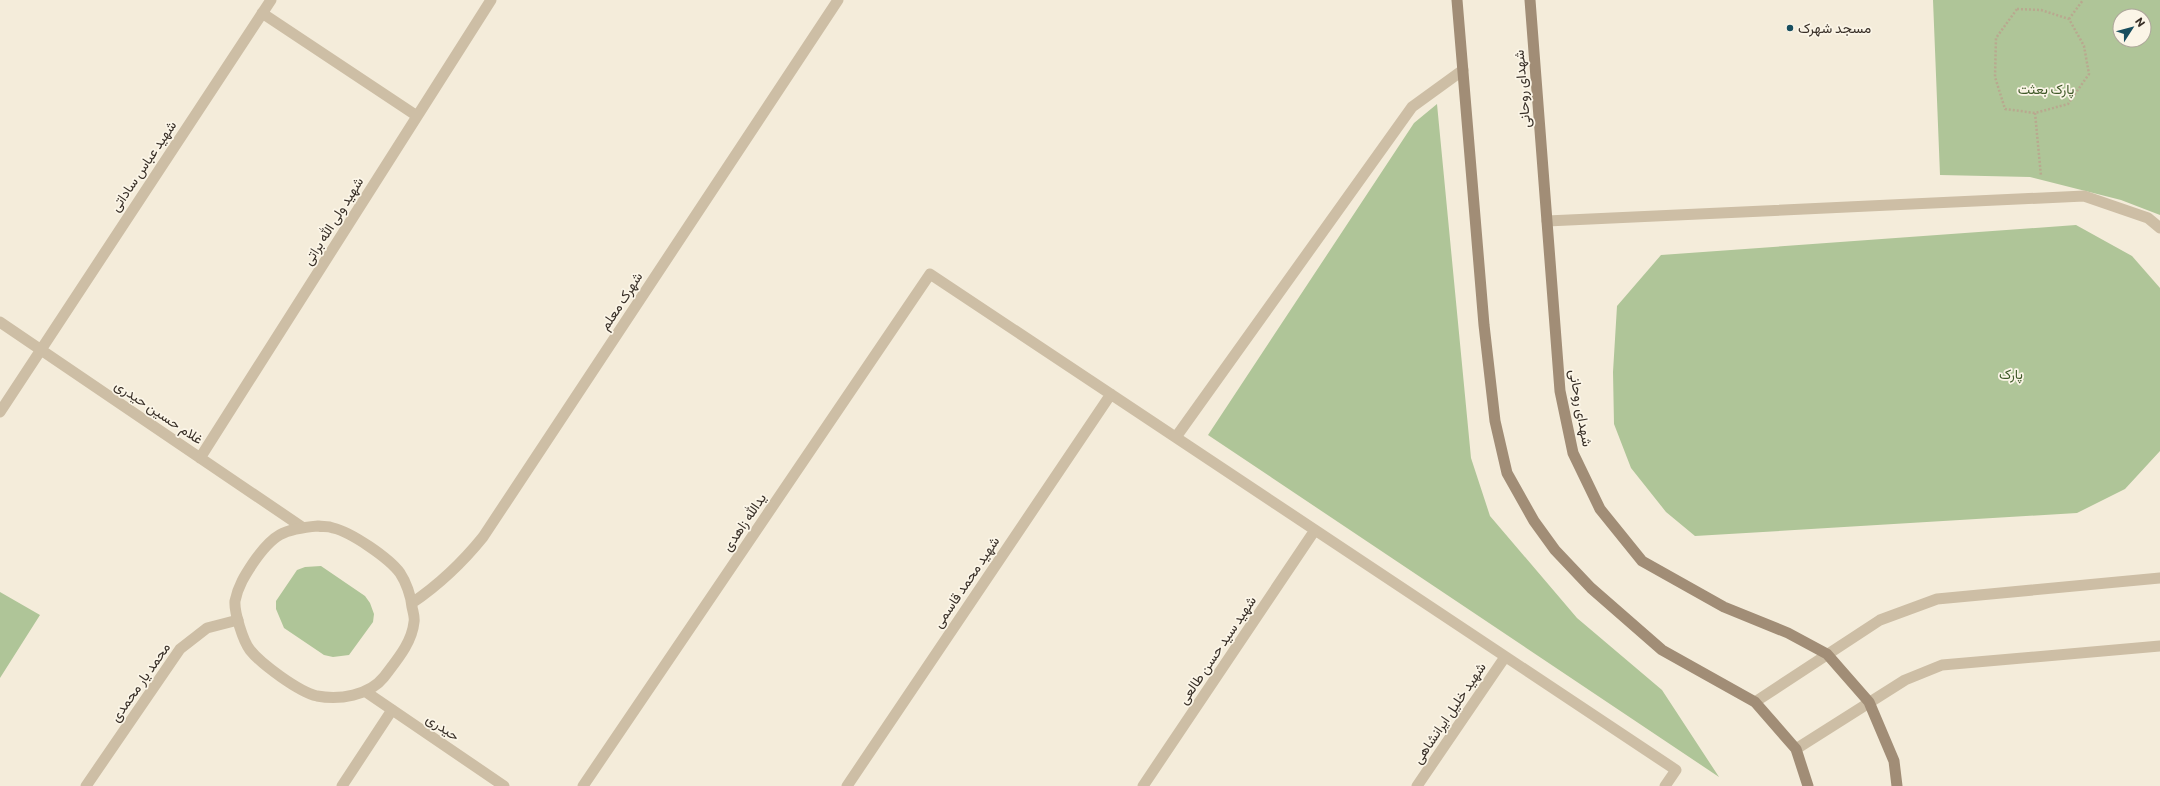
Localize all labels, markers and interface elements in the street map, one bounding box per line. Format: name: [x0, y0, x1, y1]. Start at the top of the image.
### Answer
north arrow: [2112, 8, 2152, 48]
text: N: [2133, 15, 2148, 29]
place label: مسجد شهرک: [1798, 19, 1871, 37]
marker: مسجد شهرک: [1785, 23, 1795, 33]
street label: شهدای روحانی: [1510, 49, 1534, 129]
park label: پارک بعثت: [2018, 80, 2074, 99]
street label: شهید عباس ساداتی: [106, 117, 180, 215]
street label: شهید ولی الله براتی: [299, 174, 367, 268]
street label: شهرک معلم: [596, 268, 646, 334]
park label: پارک: [1999, 365, 2023, 384]
street label: شهدای روحانی: [1565, 368, 1597, 448]
street label: غلام حسین حیدری: [111, 376, 207, 448]
street label: یدالله زاهدی: [718, 490, 770, 554]
street label: شهید محمد قاسمی: [929, 533, 1003, 631]
street label: شهید سید حسن طالعی: [1174, 592, 1260, 708]
street label: محمد یار محمدی: [106, 639, 174, 725]
street label: شهید خلیل ایرانشاهی: [1408, 659, 1490, 767]
street label: حیدری: [423, 709, 463, 745]

